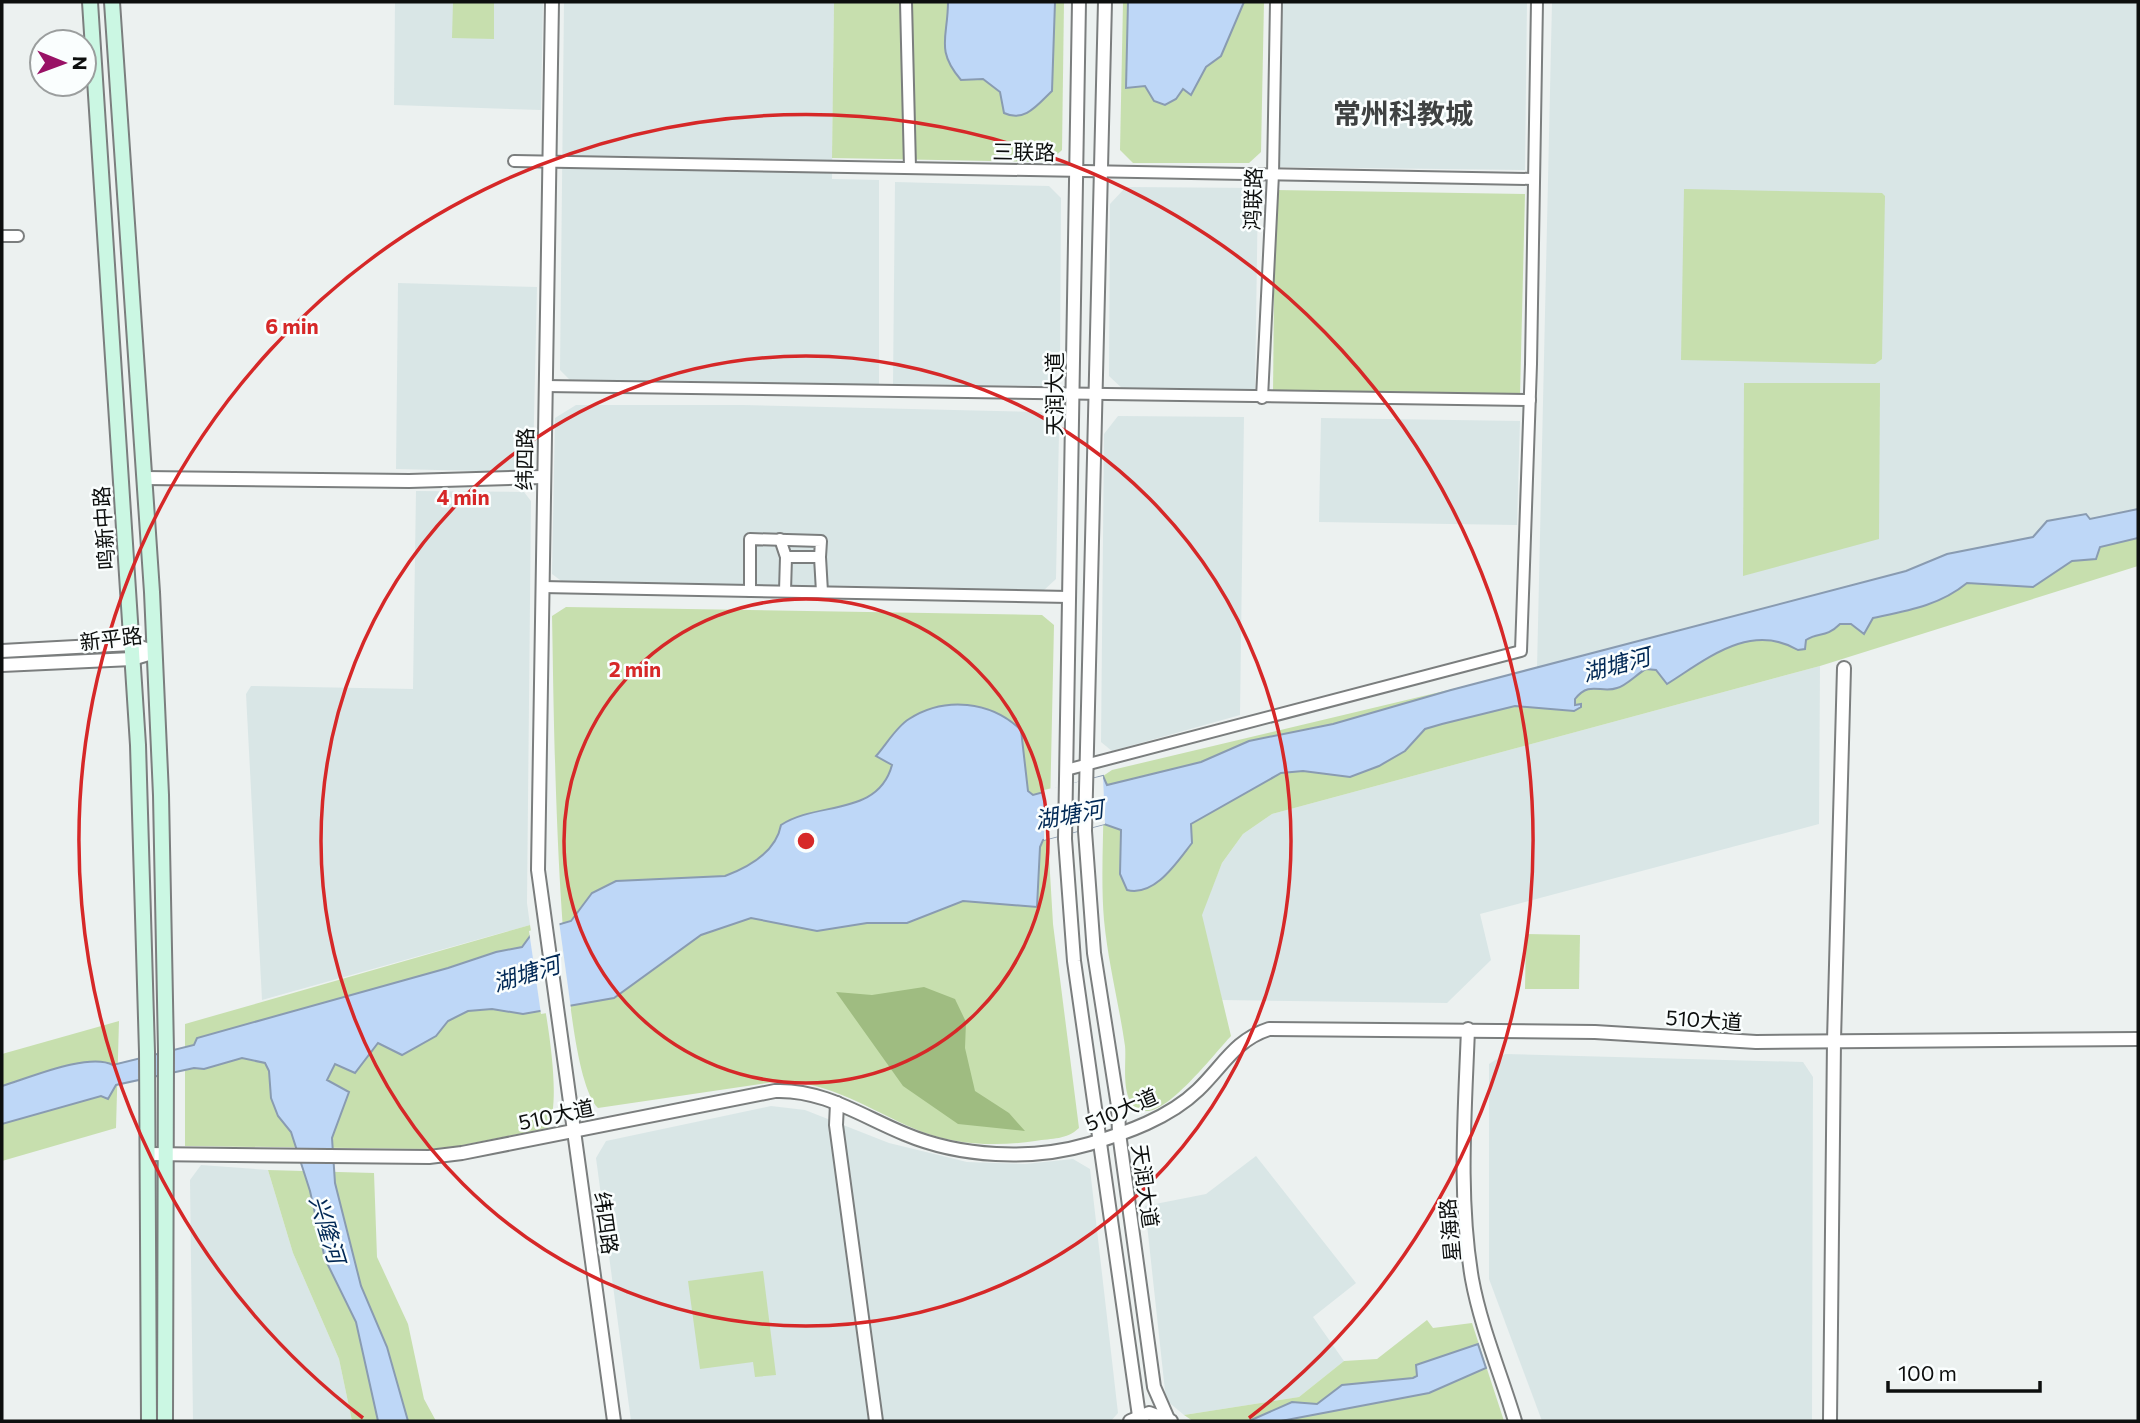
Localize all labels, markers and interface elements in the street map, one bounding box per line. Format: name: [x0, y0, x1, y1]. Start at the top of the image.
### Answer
north arrow: [28, 28, 98, 98]
text: N: [69, 56, 92, 71]
district label: 常州科教城: [1333, 96, 1473, 130]
street label: 三联路: [992, 138, 1056, 164]
street label: 鸿联路: [1238, 167, 1266, 231]
text: 6 min: [265, 313, 319, 338]
street label: 天润大道: [1041, 352, 1066, 436]
street label: 纬四路: [511, 427, 537, 491]
text: 4 min: [436, 484, 490, 509]
street label: 鸣新中路: [88, 485, 118, 571]
street label: 新平路: [78, 622, 144, 654]
water label: 湖塘河: [1579, 641, 1657, 686]
text: 2 min: [609, 656, 661, 681]
water label: 湖塘河: [1033, 794, 1109, 834]
centre of rings: [794, 829, 818, 853]
water label: 湖塘河: [489, 948, 567, 996]
street label: 510大道: [1665, 1004, 1743, 1034]
street label: 510大道: [1081, 1082, 1161, 1136]
street label: 510大道: [516, 1094, 596, 1134]
street label: 天润大道: [1128, 1143, 1164, 1229]
street label: 纬四路: [590, 1190, 624, 1256]
water label: 兴隆河: [305, 1192, 353, 1270]
street label: 星海路: [1434, 1198, 1464, 1262]
scale bar: [1888, 1350, 2040, 1394]
text: 100 m: [1898, 1360, 1957, 1385]

